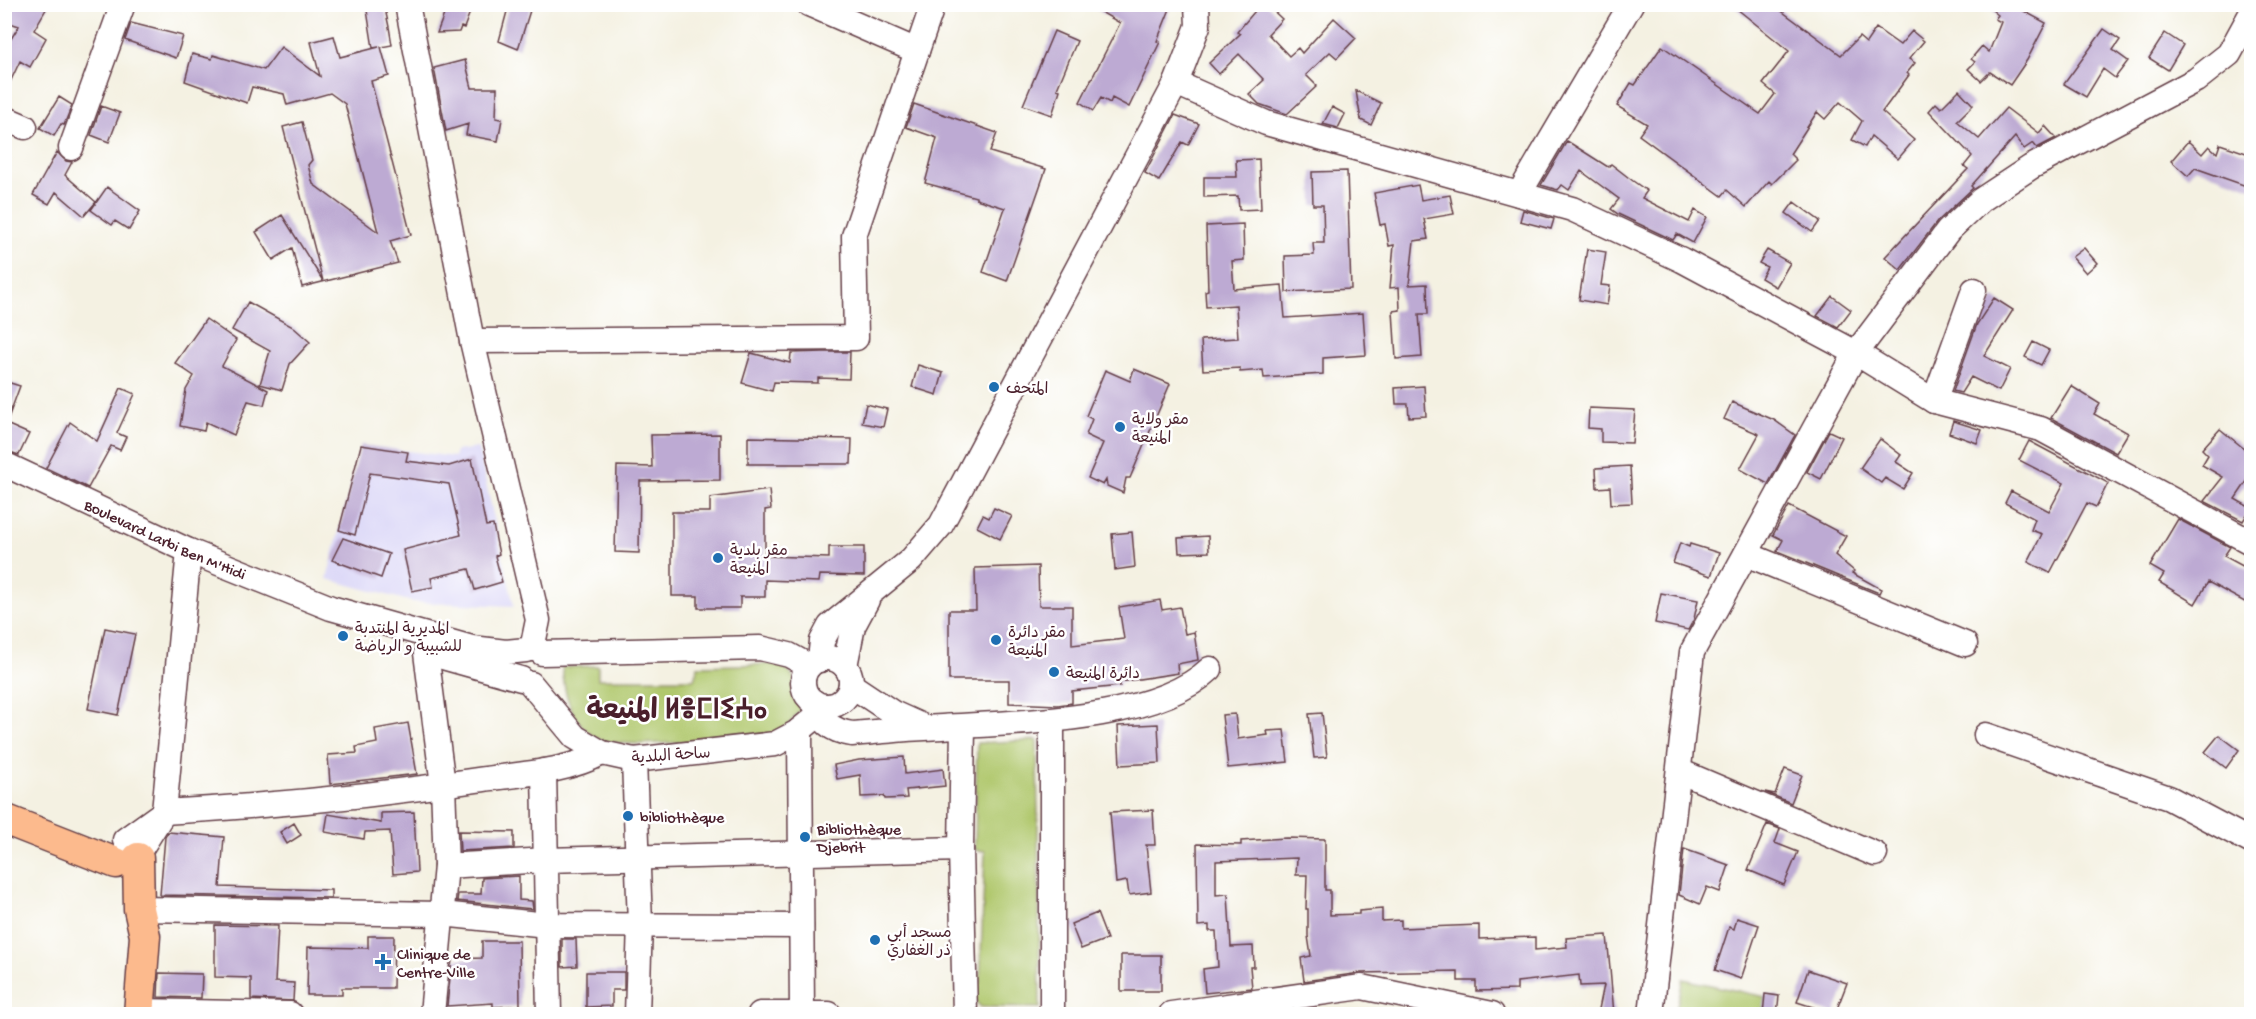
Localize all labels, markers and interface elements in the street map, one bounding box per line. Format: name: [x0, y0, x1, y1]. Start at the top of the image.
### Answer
marker: المتحف: [987, 380, 1001, 394]
place label: المتحف: [1006, 381, 1049, 400]
place label: مقر ولاية المنيعة: [1132, 411, 1189, 449]
marker: مقر ولاية المنيعة: [1113, 420, 1127, 434]
street label: Boulevard Larbi Ben M'Hidi: [79, 497, 248, 586]
place label: مقر بلدية المنيعة: [730, 542, 788, 580]
marker: مقر بلدية المنيعة: [711, 551, 725, 565]
place label: المديرية المنتدبة للشبيبة و الرياضة: [355, 620, 462, 658]
place label: مقر دائرة المنيعة: [1008, 625, 1066, 662]
marker: المديرية المنتدبة للشبيبة و الرياضة: [336, 629, 350, 643]
marker: مقر دائرة المنيعة: [989, 633, 1003, 647]
marker: دائرة المنيعة: [1047, 665, 1061, 679]
place label: دائرة المنيعة: [1066, 665, 1140, 685]
district label: المنيعة ⵍⴻⵎⵏⵉⵄⴰ: [587, 695, 767, 729]
street label: ساحة البلدية: [631, 744, 711, 770]
marker: bibliothèque: [621, 809, 635, 823]
place label: bibliothèque: [640, 810, 725, 829]
place label: Bibliothèque Djebrit: [816, 822, 902, 859]
marker: Bibliothèque Djebrit: [798, 830, 812, 844]
place label: مسجد أبي ذر الغفاري: [887, 923, 952, 962]
marker: مسجد أبي ذر الغفاري: [868, 933, 882, 947]
place label: Clinique de Centre-Ville: [397, 947, 475, 984]
marker: Clinique de Centre-Ville: [374, 953, 392, 971]

